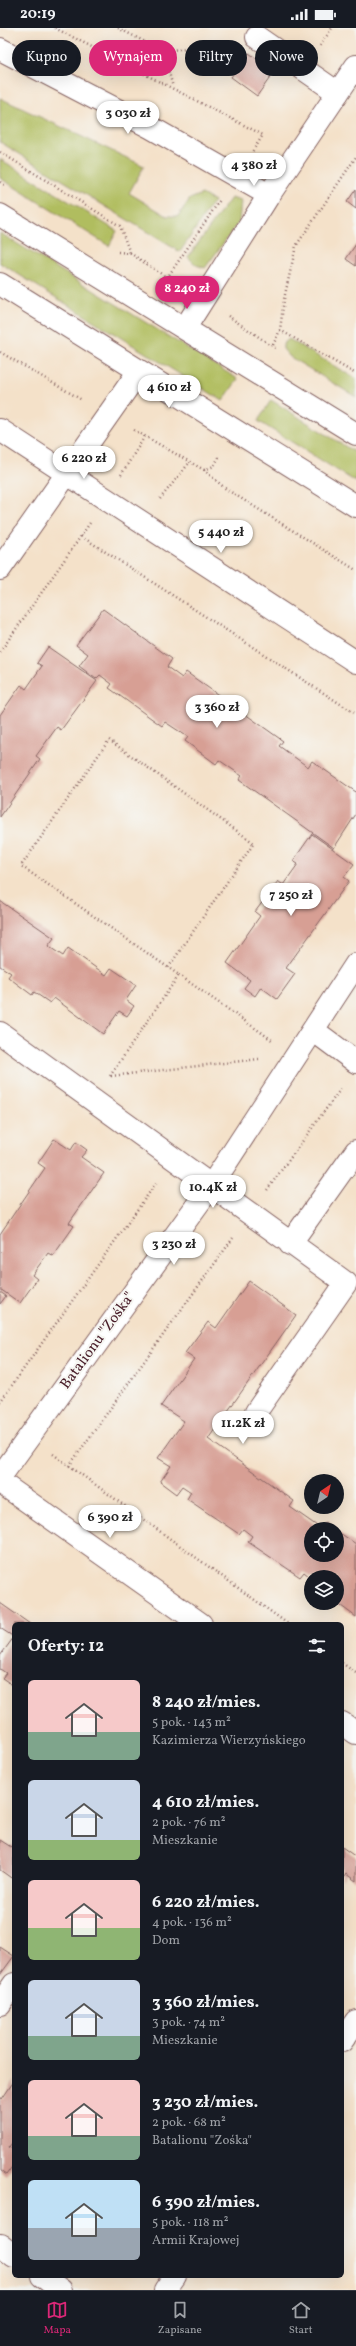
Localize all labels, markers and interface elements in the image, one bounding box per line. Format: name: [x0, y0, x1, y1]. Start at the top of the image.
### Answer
text: 20:19: [20, 4, 56, 25]
chip: Kupno: [12, 40, 81, 76]
chip: Wynajem: [89, 40, 177, 76]
chip: Filtry: [185, 40, 247, 76]
chip: Nowe: [255, 40, 318, 76]
pin: 3 030 zł: [87, 101, 169, 135]
text: 3 030 zł: [105, 105, 151, 123]
pin: 4 380 zł: [213, 153, 295, 187]
text: 4 380 zł: [231, 157, 277, 175]
pin: 8 240 zł: [146, 276, 228, 310]
text: 8 240 zł: [164, 280, 210, 298]
pin: 4 610 zł: [128, 375, 210, 409]
text: 4 610 zł: [147, 379, 191, 397]
pin: 6 220 zł: [43, 446, 125, 480]
text: 6 220 zł: [62, 450, 106, 468]
pin: 5 440 zł: [180, 520, 262, 554]
text: 5 440 zł: [198, 524, 244, 542]
pin: 3 360 zł: [176, 695, 258, 729]
text: 3 360 zł: [195, 699, 239, 717]
pin: 7 250 zł: [250, 883, 332, 917]
text: 7 250 zł: [269, 887, 313, 905]
pin: 10.4K zł: [172, 1175, 254, 1209]
text: 10.4K zł: [189, 1179, 237, 1197]
pin: 3 230 zł: [133, 1232, 215, 1266]
text: 3 230 zł: [152, 1236, 196, 1254]
street label: Batalionu "Zośka": [56, 1288, 140, 1394]
pin: 11.2K zł: [202, 1411, 284, 1445]
text: 11.2K zł: [221, 1415, 265, 1433]
north arrow: [304, 1474, 344, 1514]
map controls: [304, 1474, 344, 1610]
pin: 6 390 zł: [69, 1505, 151, 1539]
text: 6 390 zł: [87, 1509, 133, 1527]
button: locate: [304, 1522, 344, 1562]
button: layers: [304, 1570, 344, 1610]
text: Oferty: 12: [28, 1635, 104, 1658]
icon: filters: [306, 1635, 328, 1657]
text: 8 240 zł/mies.: [152, 1691, 261, 1714]
icon: home: [60, 1696, 108, 1744]
text: 5 pok. · 143 m²: [152, 1714, 231, 1732]
text: Kazimierza Wierzyńskiego: [152, 1732, 306, 1750]
text: 4 610 zł/mies.: [152, 1791, 259, 1814]
icon: home: [60, 1796, 108, 1844]
text: 2 pok. · 76 m²: [152, 1814, 226, 1832]
text: Mieszkanie: [152, 1832, 218, 1850]
text: 6 220 zł/mies.: [152, 1891, 260, 1914]
icon: home: [60, 1896, 108, 1944]
text: 4 pok. · 136 m²: [152, 1914, 232, 1932]
text: Dom: [152, 1932, 180, 1950]
text: 3 360 zł/mies.: [152, 1991, 259, 2014]
icon: home: [60, 1996, 108, 2044]
text: 3 pok. · 74 m²: [152, 2014, 225, 2032]
text: Mieszkanie: [152, 2032, 218, 2050]
text: 3 230 zł/mies.: [152, 2091, 258, 2114]
icon: home: [60, 2096, 108, 2144]
text: 2 pok. · 68 m²: [152, 2114, 226, 2132]
text: Batalionu "Zośka": [152, 2132, 252, 2150]
text: 6 390 zł/mies.: [152, 2191, 260, 2214]
icon: home: [60, 2196, 108, 2244]
text: 5 pok. · 118 m²: [152, 2214, 229, 2232]
text: Armii Krajowej: [152, 2232, 240, 2250]
tab: Mapa: [43, 2299, 71, 2338]
tab: Zapisane: [158, 2299, 202, 2338]
tab: Start: [289, 2299, 313, 2338]

